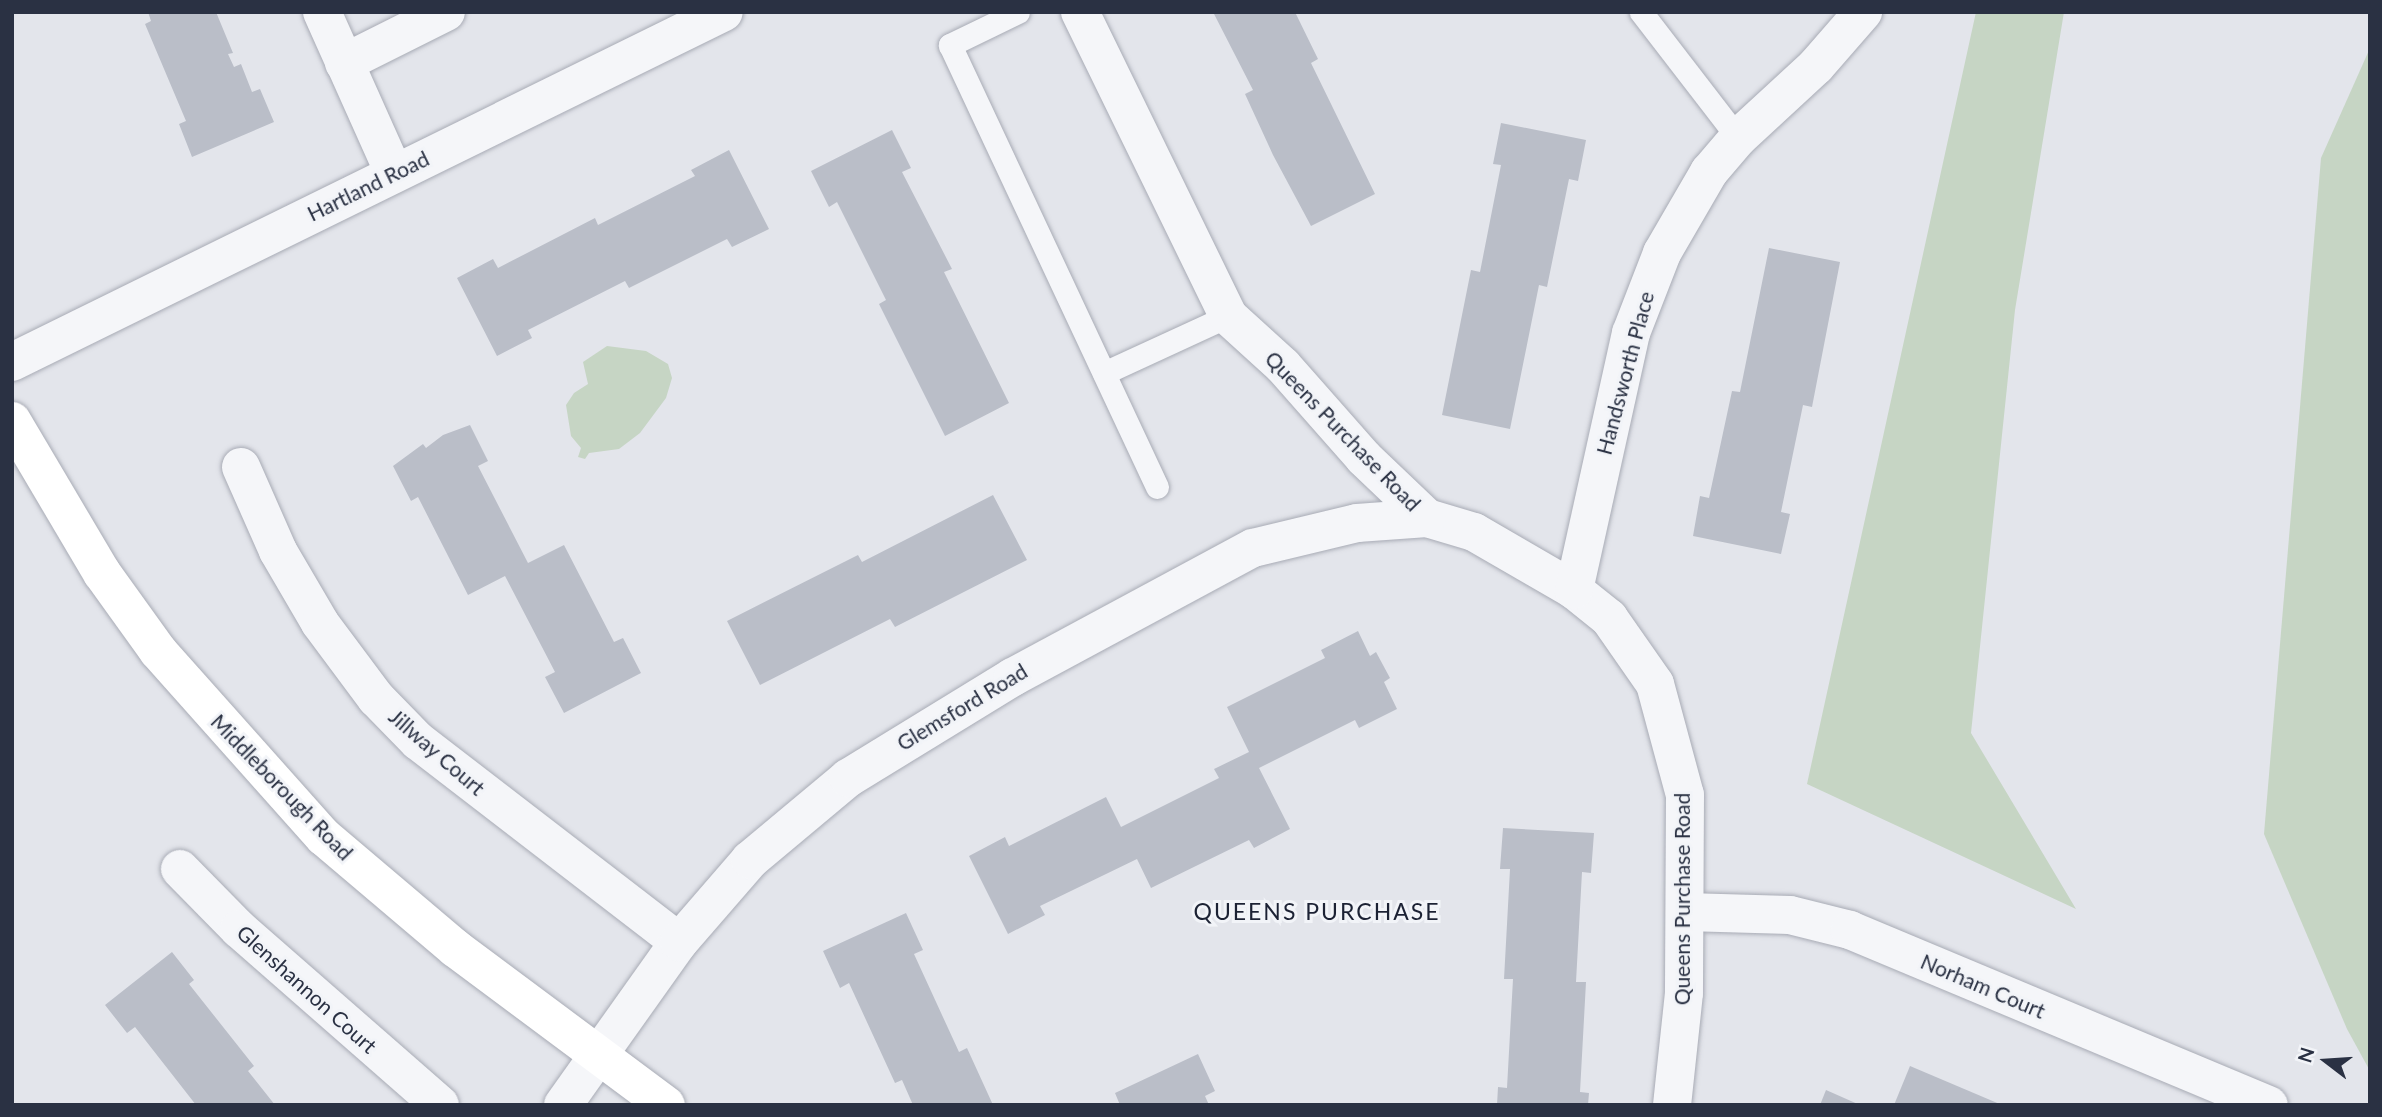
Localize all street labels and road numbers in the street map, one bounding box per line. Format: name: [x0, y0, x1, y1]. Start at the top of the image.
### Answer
street label: Hartland Road: [303, 146, 433, 226]
street label: Handsworth Place: [1591, 289, 1659, 457]
street label: Queens Purchase Road: [1260, 346, 1426, 516]
street label: Glemsford Road: [892, 658, 1032, 756]
street label: Jillway Court: [384, 703, 490, 801]
street label: Middleborough Road: [206, 709, 358, 865]
street label: Queens Purchase Road: [1669, 793, 1695, 1005]
street label: Glenshannon Court: [232, 920, 382, 1058]
street label: Norham Court: [1917, 948, 2049, 1024]

